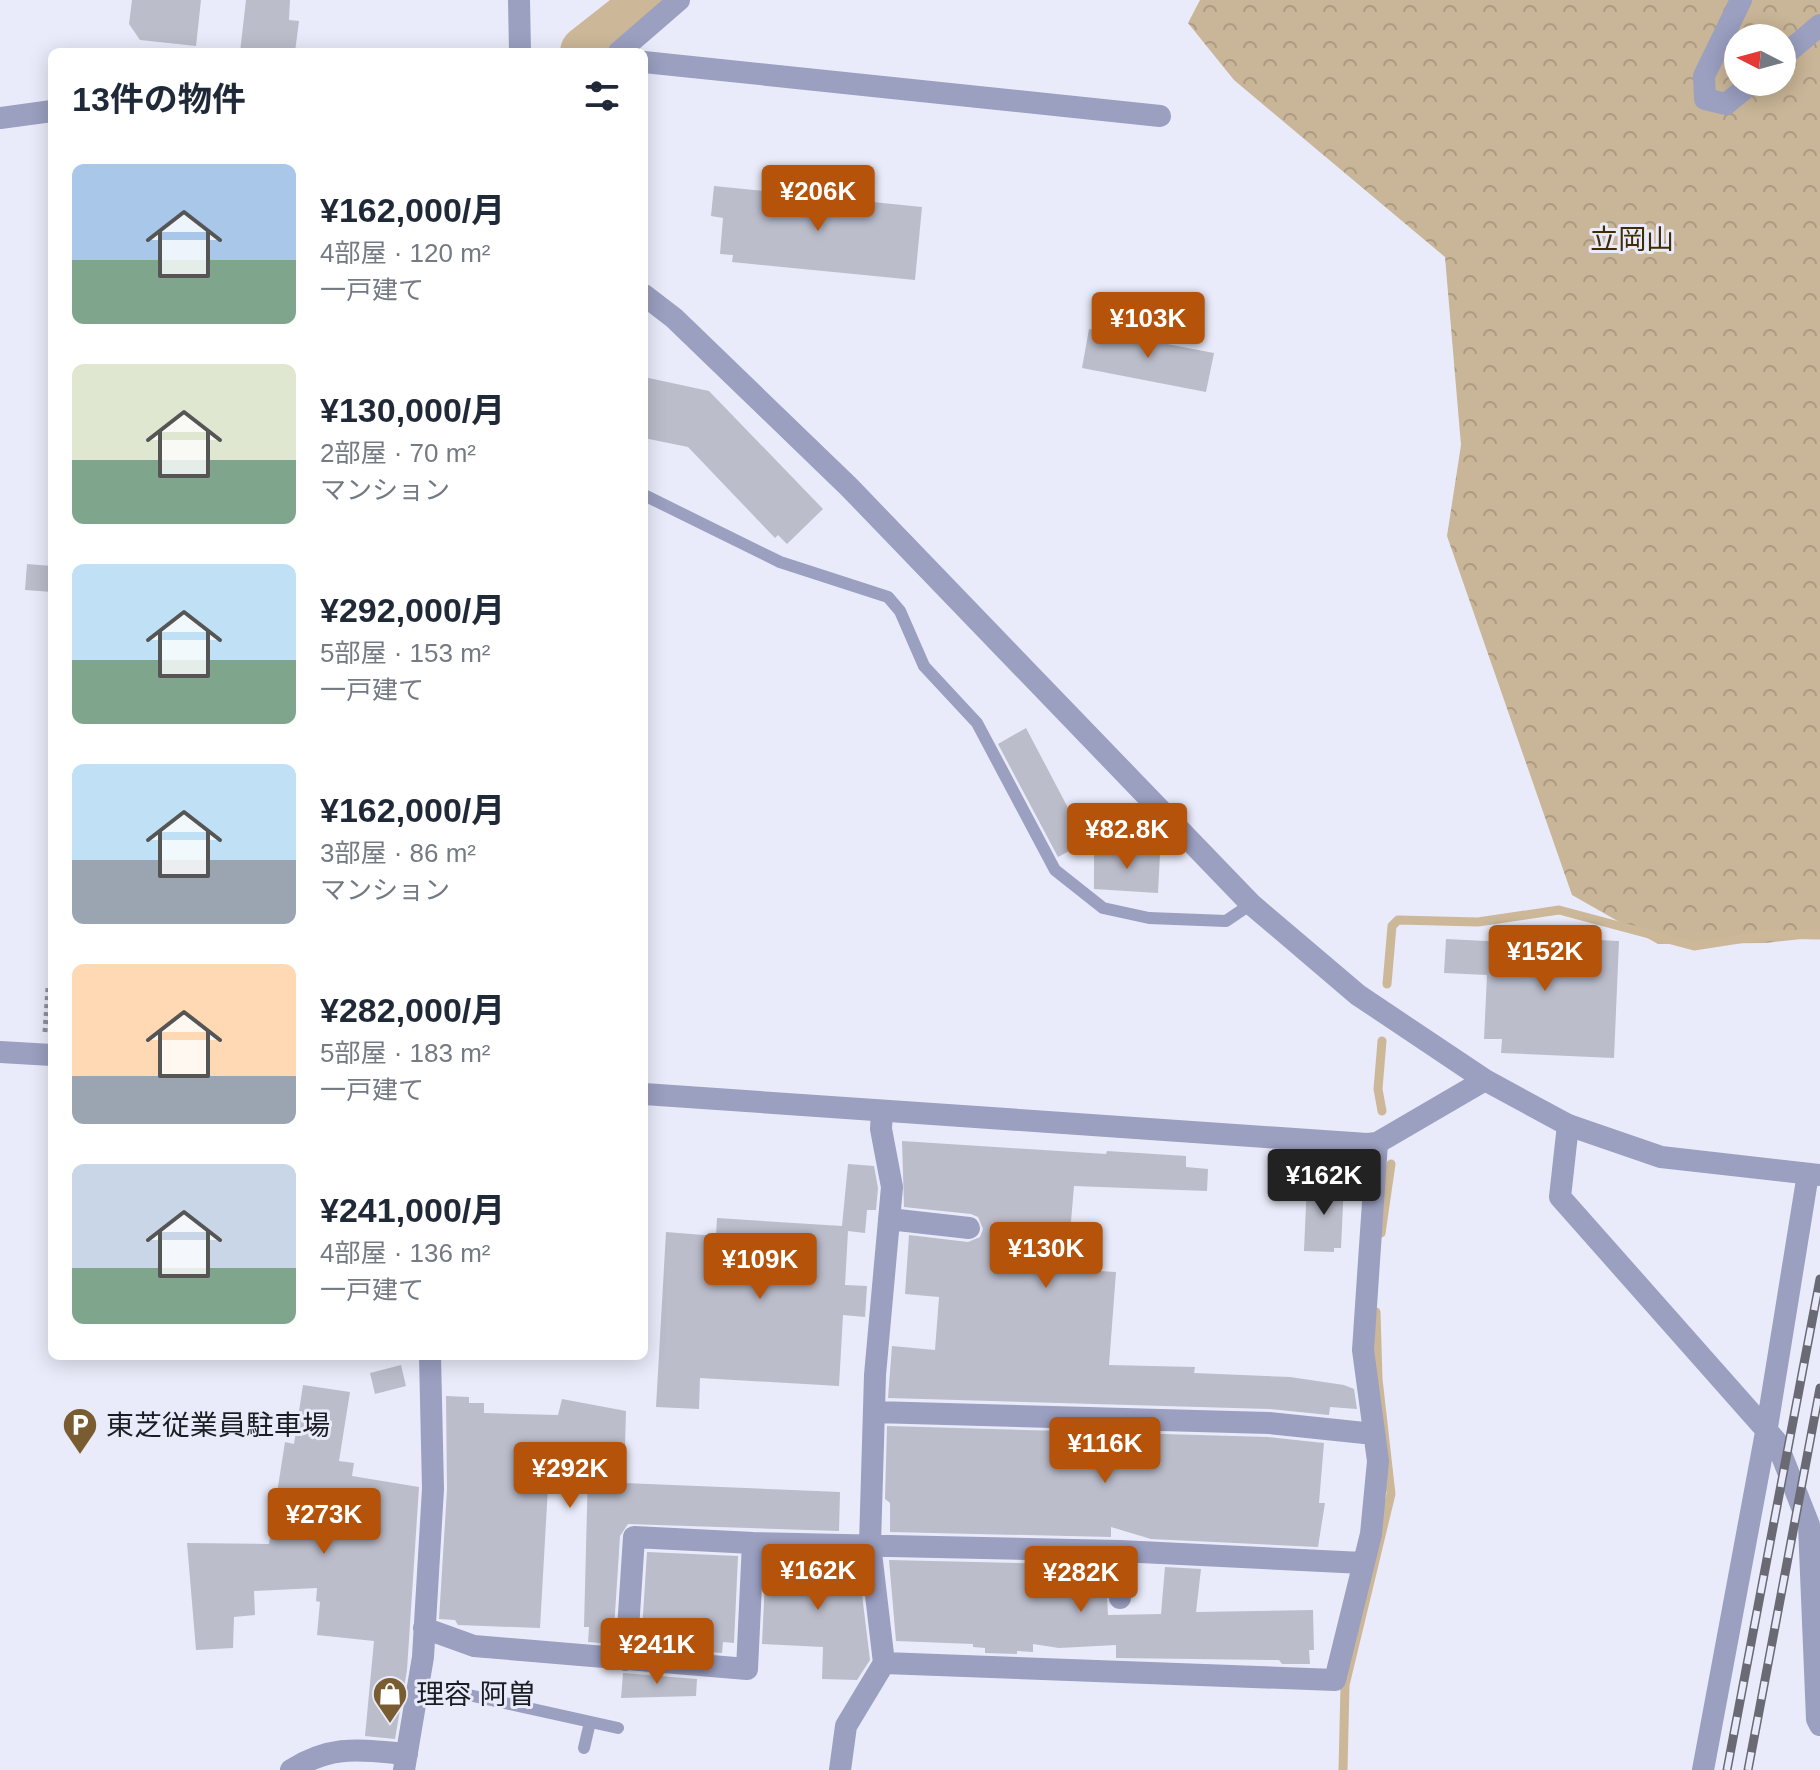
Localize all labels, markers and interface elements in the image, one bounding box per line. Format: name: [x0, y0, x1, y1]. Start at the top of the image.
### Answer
north arrow: [1724, 24, 1796, 96]
map controls: [1724, 24, 1796, 96]
icon: filters: [580, 74, 624, 118]
text: 13件の物件: [72, 80, 246, 118]
pin: ¥206K: [762, 165, 874, 233]
text: ¥206K: [780, 176, 856, 206]
text: ¥162,000/月: [320, 191, 505, 229]
icon: home: [136, 196, 232, 292]
park label: 立岡山: [1590, 224, 1674, 255]
text: 4部屋 · 120 m²: [320, 238, 491, 268]
text: 一戸建て: [320, 275, 424, 305]
pin: ¥103K: [1092, 292, 1204, 360]
text: ¥103K: [1110, 303, 1186, 333]
text: ¥130,000/月: [320, 391, 505, 429]
icon: home: [136, 396, 232, 492]
text: 2部屋 · 70 m²: [320, 438, 476, 468]
text: マンション: [320, 475, 450, 505]
text: ¥292,000/月: [320, 591, 505, 629]
icon: home: [136, 596, 232, 692]
text: 5部屋 · 153 m²: [320, 638, 491, 668]
text: 一戸建て: [320, 675, 424, 705]
text: ¥162,000/月: [320, 791, 505, 829]
icon: home: [136, 796, 232, 892]
pin: ¥82.8K: [1062, 803, 1192, 871]
text: ¥82.8K: [1085, 814, 1169, 844]
text: 3部屋 · 86 m²: [320, 838, 476, 868]
text: マンション: [320, 875, 450, 905]
pin: ¥152K: [1489, 925, 1601, 993]
text: ¥152K: [1507, 936, 1583, 966]
text: ¥282,000/月: [320, 991, 505, 1029]
icon: home: [136, 996, 232, 1092]
text: 5部屋 · 183 m²: [320, 1038, 491, 1068]
text: 一戸建て: [320, 1075, 424, 1105]
pin: ¥162K: [1268, 1149, 1380, 1217]
text: ¥162K: [1286, 1160, 1362, 1190]
text: ¥241,000/月: [320, 1191, 505, 1229]
icon: home: [136, 1196, 232, 1292]
pin: ¥130K: [990, 1222, 1102, 1290]
pin: ¥109K: [704, 1233, 816, 1301]
text: ¥130K: [1008, 1233, 1084, 1263]
text: 4部屋 · 136 m²: [320, 1238, 491, 1268]
text: ¥109K: [722, 1244, 798, 1274]
text: 一戸建て: [320, 1275, 424, 1305]
parking icon: 東芝従業員駐車場: [61, 1406, 99, 1456]
place label: 東芝従業員駐車場: [106, 1410, 330, 1441]
pin: ¥116K: [1049, 1417, 1161, 1485]
text: ¥116K: [1067, 1428, 1143, 1458]
pin: ¥292K: [514, 1442, 626, 1510]
text: ¥292K: [532, 1453, 608, 1483]
pin: ¥273K: [268, 1488, 380, 1556]
text: ¥273K: [286, 1499, 362, 1529]
pin: ¥162K: [762, 1544, 874, 1612]
pin: ¥282K: [1025, 1546, 1137, 1614]
text: ¥162K: [780, 1555, 856, 1585]
text: ¥282K: [1043, 1557, 1119, 1587]
pin: ¥241K: [601, 1618, 713, 1686]
text: ¥241K: [619, 1629, 695, 1659]
shop icon: 理容 阿曽: [371, 1675, 409, 1725]
place label: 理容 阿曽: [416, 1679, 536, 1710]

